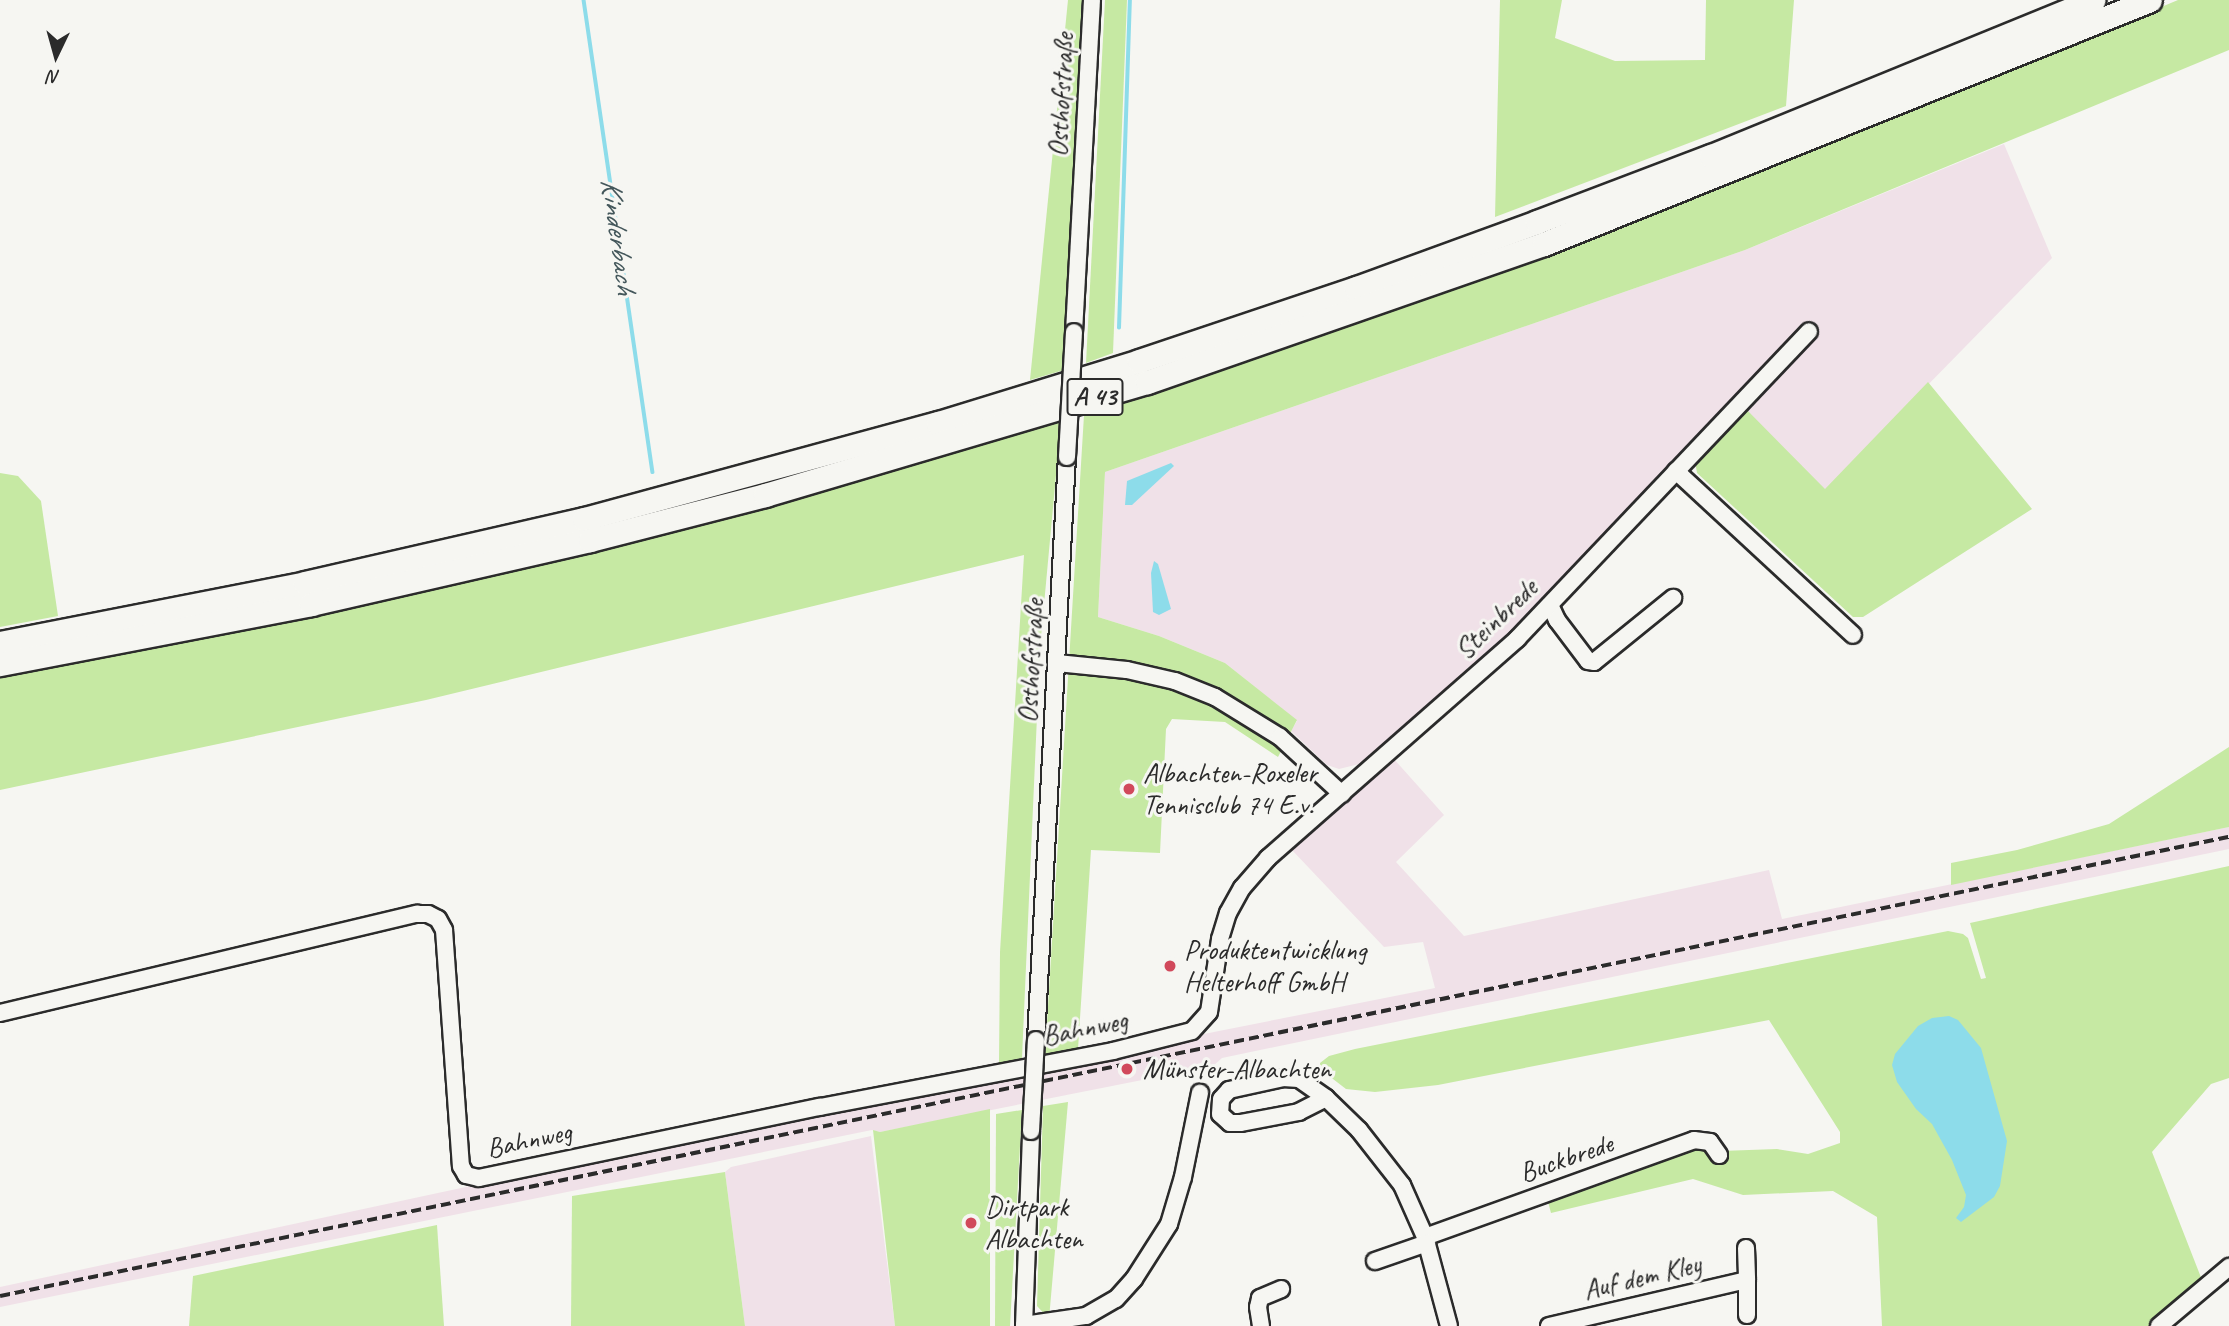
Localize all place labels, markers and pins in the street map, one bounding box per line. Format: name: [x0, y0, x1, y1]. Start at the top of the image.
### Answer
place label: Albachten-Roxeler Tennisclub 74 E.v.: [1143, 756, 1317, 822]
marker: Albachten-Roxeler Tennisclub 74 E.v.: [1121, 781, 1137, 797]
place label: Produktentwicklung Helterhoff GmbH: [1184, 933, 1366, 999]
marker: Produktentwicklung Helterhoff GmbH: [1162, 958, 1178, 974]
place label: Münster-Albachten: [1143, 1052, 1331, 1086]
marker: Münster-Albachten: [1117, 1059, 1137, 1079]
place label: Dirtpark Albachten: [985, 1190, 1083, 1256]
marker: Dirtpark Albachten: [963, 1215, 979, 1231]

